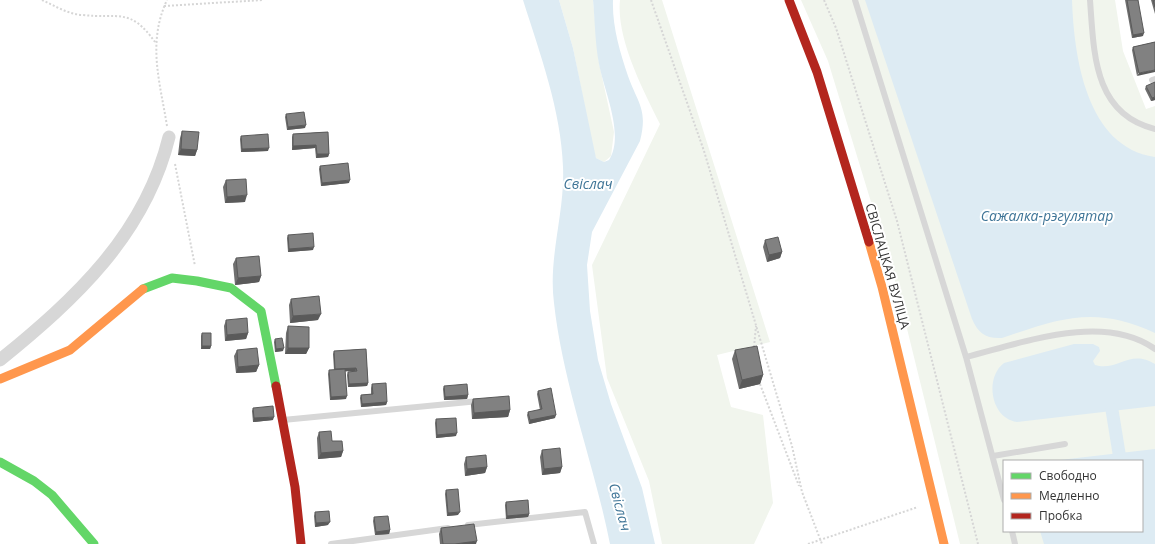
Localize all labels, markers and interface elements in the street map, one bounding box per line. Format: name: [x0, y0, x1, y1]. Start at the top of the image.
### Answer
water label: Свіслач: [564, 174, 613, 193]
street label: СВІСЛАЦКАЯ ВУЛІЦА: [861, 201, 915, 332]
water label: Сажалка-рэгулятар: [981, 206, 1113, 225]
legend: [1003, 460, 1143, 532]
text: Свободно: [1039, 467, 1097, 484]
water label: Свіслач: [605, 481, 636, 533]
text: Медленно: [1039, 487, 1099, 504]
text: Пробка: [1039, 507, 1082, 524]

